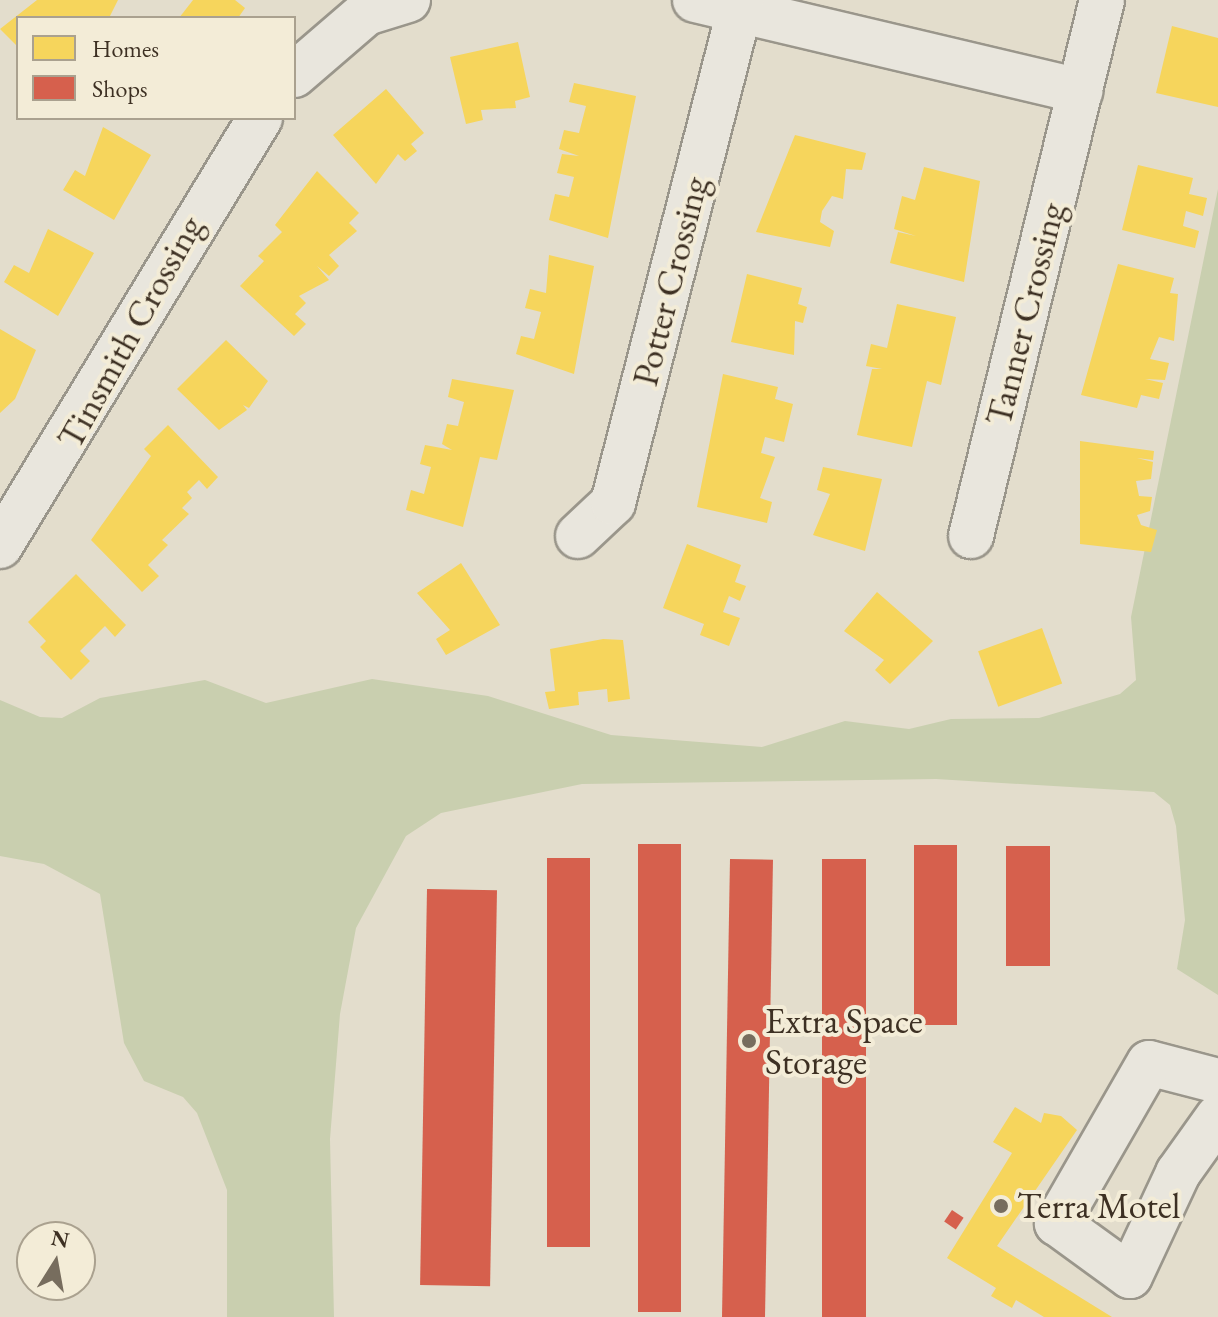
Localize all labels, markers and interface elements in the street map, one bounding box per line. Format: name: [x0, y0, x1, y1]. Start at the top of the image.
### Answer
legend: [16, 16, 296, 120]
text: Homes: [92, 33, 159, 64]
text: Shops: [92, 73, 148, 104]
street label: Potter Crossing: [623, 172, 717, 390]
street label: Tanner Crossing: [976, 198, 1074, 430]
street label: Tinsmith Crossing: [48, 208, 212, 456]
place label: Extra Space Storage: [765, 998, 923, 1083]
marker: Extra Space Storage: [740, 1032, 758, 1050]
place label: Terra Motel: [1017, 1184, 1181, 1228]
marker: Terra Motel: [992, 1197, 1010, 1215]
north arrow: [16, 1221, 96, 1301]
text: N: [49, 1223, 72, 1255]

